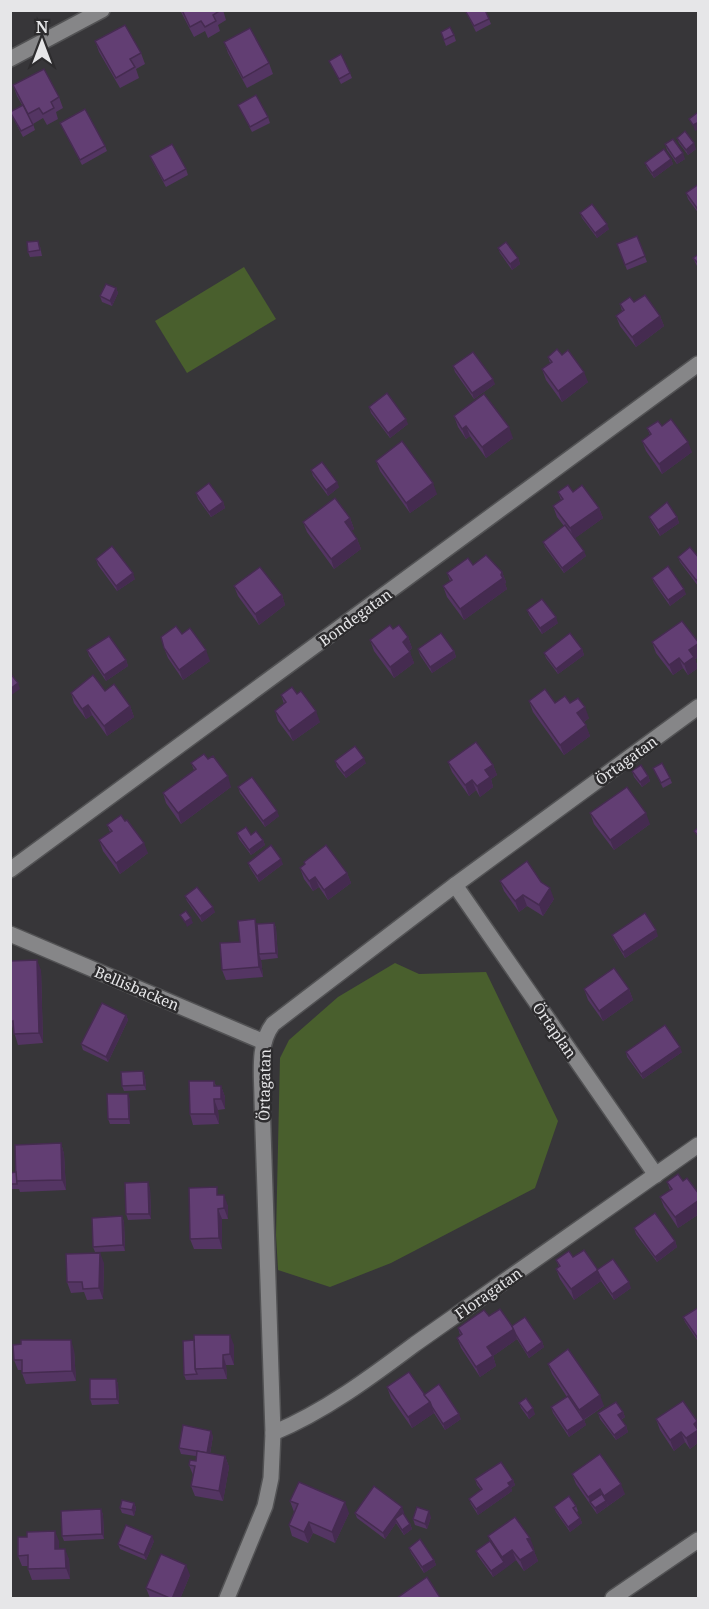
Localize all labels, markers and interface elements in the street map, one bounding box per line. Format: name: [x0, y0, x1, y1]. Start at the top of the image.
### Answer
north arrow: [12, 12, 72, 72]
text: N: [36, 16, 49, 38]
street label: Bondegatan: [315, 584, 396, 650]
street label: Örtagatan: [591, 731, 661, 789]
street label: Bellisbacken: [92, 961, 183, 1015]
street label: Örtaplan: [528, 998, 582, 1062]
street label: Örtagatan: [253, 1049, 275, 1121]
street label: Floragatan: [451, 1262, 526, 1323]

